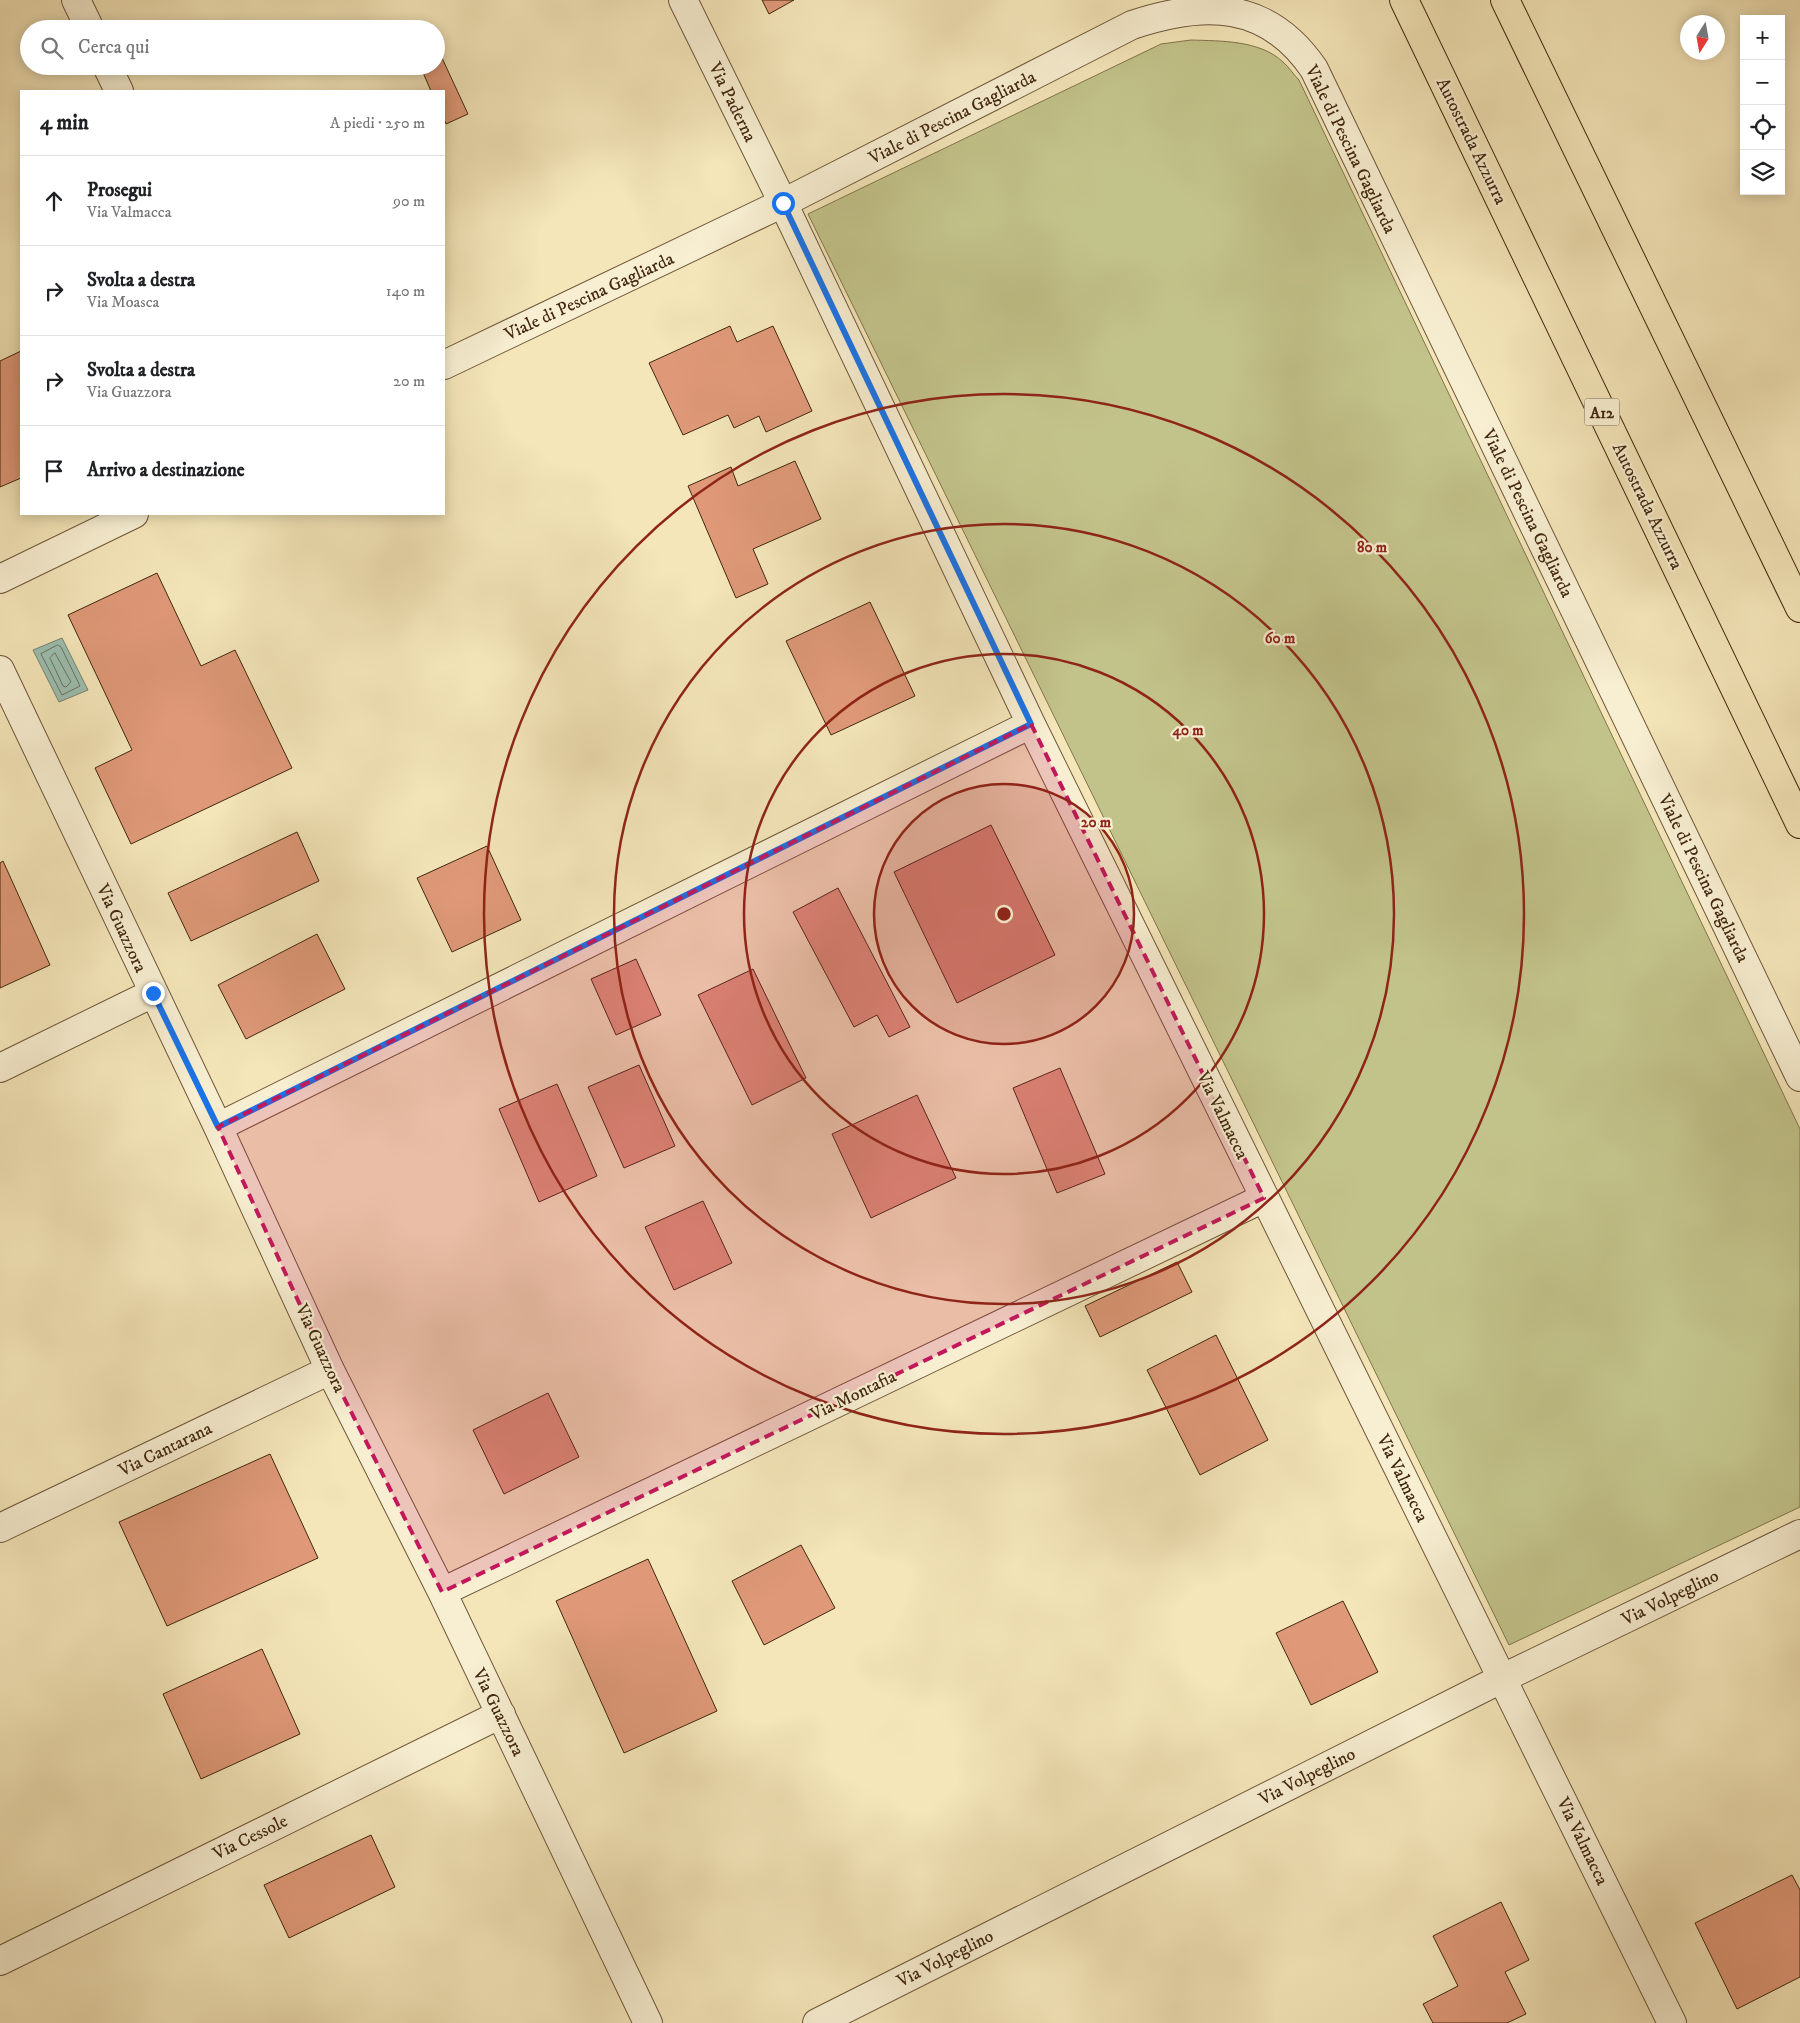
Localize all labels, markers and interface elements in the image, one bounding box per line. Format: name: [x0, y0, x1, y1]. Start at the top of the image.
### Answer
north arrow: [1680, 15, 1725, 60]
map controls: [1740, 15, 1785, 195]
button: +: [1740, 15, 1785, 60]
search box: [20, 20, 445, 75]
icon: search: [38, 34, 66, 62]
text: Cerca qui: [78, 36, 149, 59]
street label: Via Paderna: [703, 58, 761, 146]
button: −: [1740, 60, 1785, 105]
street label: Viale di Pescina Gagliarda: [1299, 61, 1401, 238]
street label: Viale di Pescina Gagliarda: [864, 66, 1040, 170]
street label: Autostrada Azzurra: [1431, 75, 1511, 209]
button: locate: [1740, 105, 1785, 150]
text: 4 min: [40, 110, 89, 136]
text: A piedi · 250 m: [330, 113, 425, 133]
button: layers: [1740, 150, 1785, 195]
text: Prosegui: [87, 179, 152, 202]
icon: ahead: [40, 187, 68, 215]
text: 90 m: [393, 191, 425, 211]
route start: [772, 192, 795, 215]
text: Via Valmacca: [87, 202, 172, 222]
street label: Viale di Pescina Gagliarda: [500, 248, 678, 346]
text: Svolta a destra: [87, 269, 195, 292]
icon: right: [40, 277, 68, 305]
text: 140 m: [386, 281, 425, 301]
text: Via Moasca: [87, 292, 159, 312]
text: Svolta a destra: [87, 359, 195, 382]
icon: right: [40, 367, 68, 395]
text: 20 m: [393, 371, 425, 391]
text: Via Guazzora: [87, 382, 171, 402]
road number: A12: [1584, 398, 1620, 426]
street label: Viale di Pescina Gagliarda: [1476, 425, 1578, 602]
street label: Autostrada Azzurra: [1607, 440, 1687, 574]
icon: arrive: [40, 457, 68, 485]
text: Arrivo a destinazione: [87, 459, 245, 482]
text: 80 m: [1357, 538, 1388, 557]
text: 60 m: [1265, 629, 1296, 648]
text: 40 m: [1171, 721, 1204, 740]
street label: Viale di Pescina Gagliarda: [1652, 790, 1754, 967]
text: 20 m: [1081, 813, 1112, 832]
street label: Via Guazzora: [91, 880, 151, 976]
centre of rings: [995, 905, 1013, 923]
route end: [142, 982, 165, 1005]
street label: Via Valmacca: [1191, 1067, 1253, 1163]
street label: Via Guazzora: [290, 1300, 350, 1396]
street label: Via Montafia: [806, 1366, 900, 1427]
street label: Via Cantarana: [114, 1418, 216, 1482]
street label: Via Valmacca: [1371, 1430, 1433, 1526]
street label: Via Volpeglino: [1617, 1565, 1723, 1631]
street label: Via Guazzora: [467, 1664, 529, 1760]
street label: Via Volpeglino: [1255, 1743, 1360, 1811]
street label: Via Valmacca: [1551, 1793, 1613, 1889]
street label: Via Cessole: [209, 1810, 291, 1866]
street label: Via Volpeglino: [893, 1925, 998, 1993]

